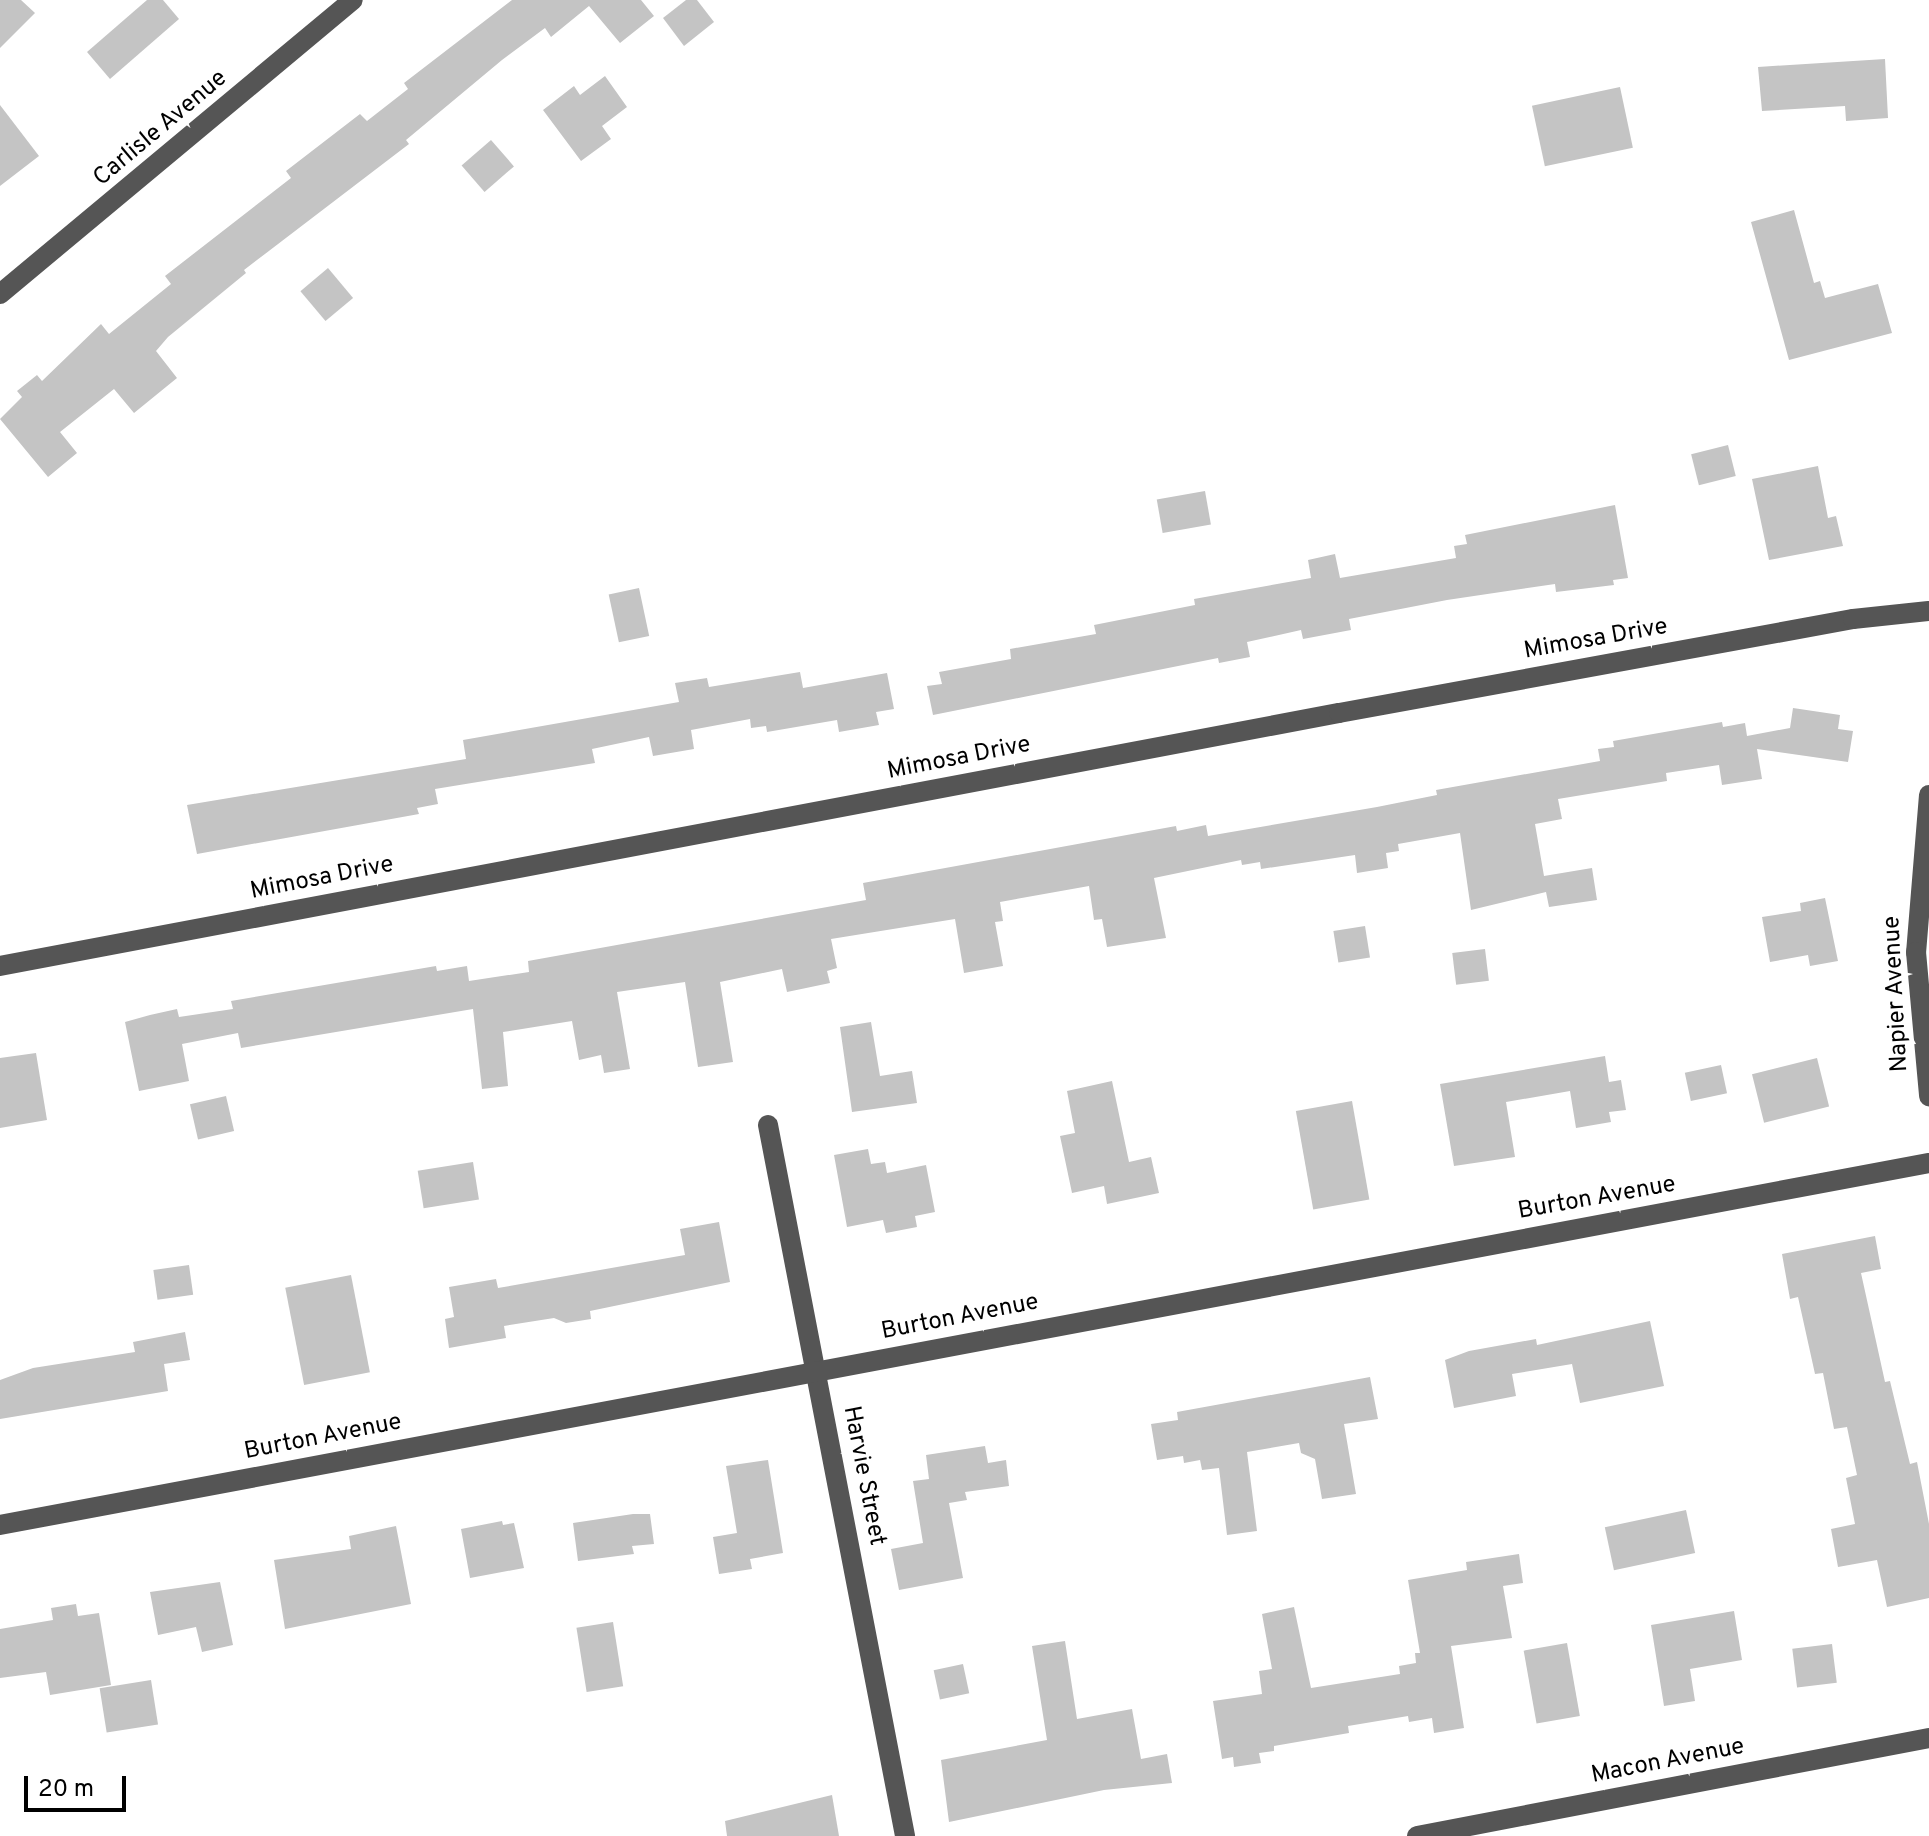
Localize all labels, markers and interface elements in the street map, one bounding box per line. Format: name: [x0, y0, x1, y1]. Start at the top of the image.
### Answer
street label: Carlisle Avenue: [88, 64, 234, 194]
street label: Mimosa Drive: [1522, 613, 1670, 667]
street label: Mimosa Drive: [885, 731, 1033, 787]
street label: Mimosa Drive: [248, 851, 396, 907]
street label: Napier Avenue: [1879, 915, 1915, 1073]
street label: Burton Avenue: [1515, 1171, 1679, 1227]
street label: Burton Avenue: [878, 1289, 1042, 1347]
street label: Harvie Street: [835, 1404, 891, 1548]
street label: Burton Avenue: [241, 1409, 405, 1467]
street label: Macon Avenue: [1588, 1733, 1748, 1791]
scale bar: [28, 1760, 130, 1810]
text: 20 m: [38, 1775, 94, 1805]

